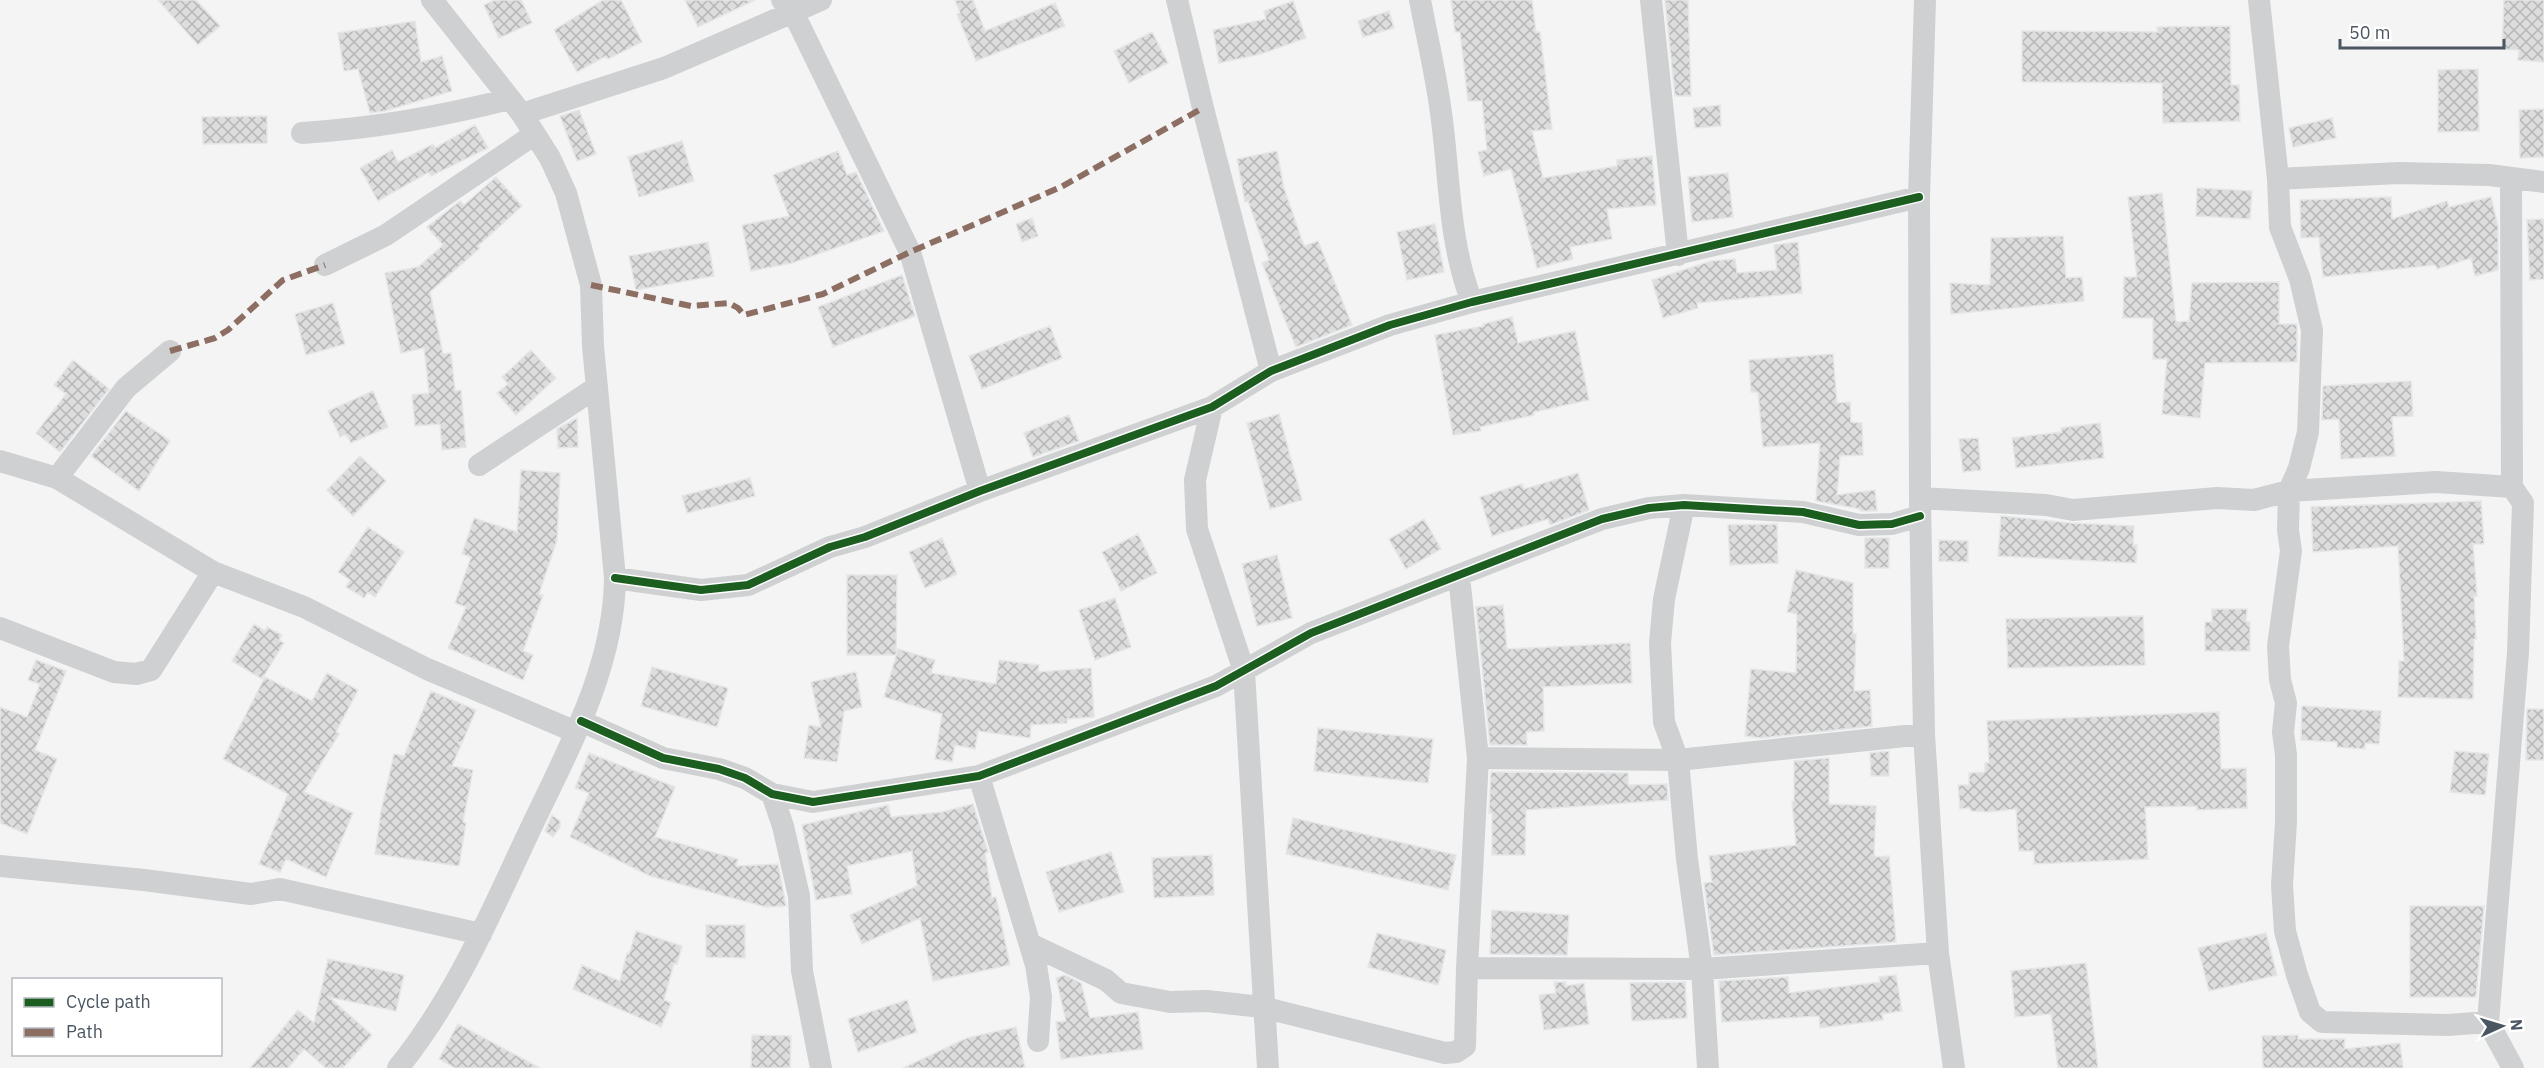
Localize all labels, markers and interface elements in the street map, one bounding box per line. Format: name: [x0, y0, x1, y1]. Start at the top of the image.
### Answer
scale bar: [2340, 12, 2504, 50]
text: 50 m: [2349, 21, 2391, 44]
legend: [12, 978, 222, 1056]
text: Cycle path: [66, 990, 151, 1013]
north arrow: [2472, 996, 2532, 1056]
text: N: [2507, 1018, 2527, 1031]
text: Path: [66, 1020, 103, 1043]

